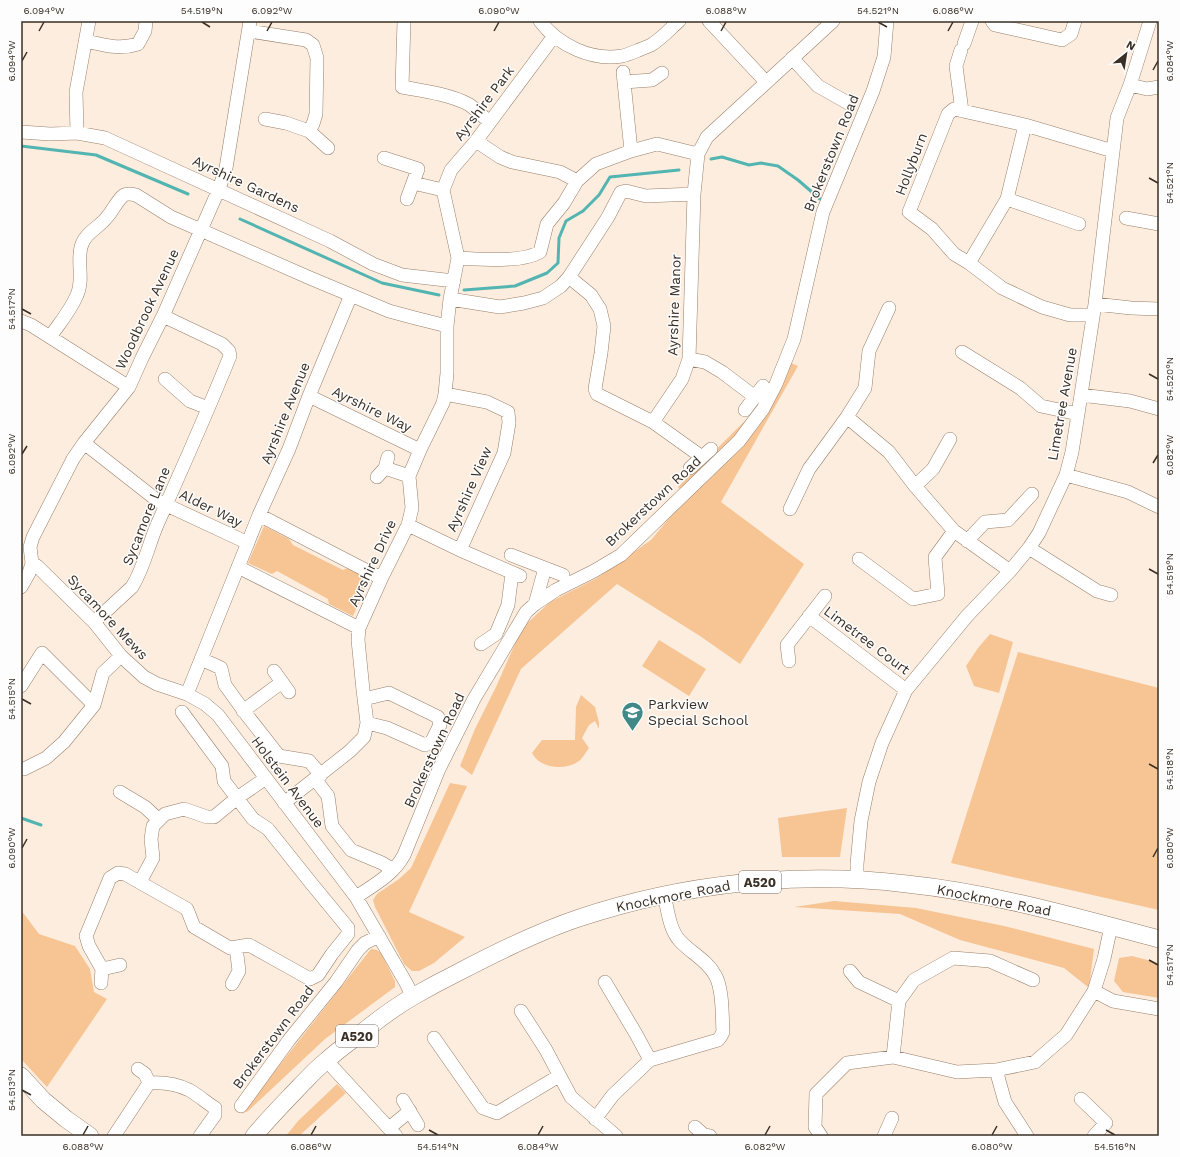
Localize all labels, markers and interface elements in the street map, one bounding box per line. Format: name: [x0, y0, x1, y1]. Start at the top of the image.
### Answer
text: 6.094°W: [23, 5, 65, 16]
text: 54.519°N: [181, 5, 223, 16]
text: 6.092°W: [252, 5, 293, 16]
text: 6.090°W: [478, 5, 520, 16]
text: 6.088°W: [705, 5, 747, 16]
text: 54.521°N: [857, 5, 899, 16]
text: 6.086°W: [932, 5, 974, 16]
north arrow: [1106, 34, 1146, 74]
text: N: [1124, 38, 1138, 53]
text: 6.094°W: [6, 40, 17, 82]
text: 6.084°W: [1164, 40, 1175, 82]
street label: Ayrshire Park: [451, 62, 517, 144]
street label: Brokerstown Road: [800, 92, 862, 214]
street label: Hollyburn: [892, 130, 930, 198]
street label: Ayrshire Gardens: [190, 152, 302, 216]
text: 54.521°N: [1164, 162, 1175, 204]
street label: Woodbrook Avenue: [112, 246, 182, 372]
street label: Ayrshire Manor: [664, 254, 684, 356]
text: 54.517°N: [6, 288, 17, 330]
street label: Limetree Avenue: [1044, 346, 1080, 462]
text: 54.520°N: [1164, 357, 1175, 401]
street label: Ayrshire Avenue: [257, 360, 313, 466]
street label: Ayrshire Way: [330, 383, 415, 436]
text: 6.092°W: [6, 433, 17, 474]
text: 6.082°W: [1164, 434, 1175, 475]
street label: Ayrshire View: [443, 444, 495, 534]
street label: Brokerstown Road: [602, 453, 704, 549]
street label: Sycamore Lane: [119, 464, 173, 568]
street label: Alder Way: [177, 486, 246, 530]
street label: Ayrshire Drive: [345, 517, 399, 609]
text: 54.519°N: [1164, 553, 1175, 595]
street label: Sycamore Mews: [65, 571, 151, 663]
street label: Limetree Court: [821, 602, 913, 678]
text: 54.515°N: [6, 678, 17, 720]
street label: Brokerstown Road: [400, 690, 468, 810]
place label: Parkview Special School: [648, 696, 749, 728]
school or university icon: Parkview Special School: [619, 699, 645, 732]
street label: Holstein Avenue: [248, 733, 328, 831]
text: 54.518°N: [1164, 748, 1175, 790]
text: 6.090°W: [6, 827, 17, 869]
text: 6.080°W: [1164, 827, 1175, 869]
road number: A520: [739, 871, 781, 893]
street label: Knockmore Road: [614, 877, 732, 915]
street label: Knockmore Road: [935, 881, 1053, 919]
text: 54.517°N: [1164, 944, 1175, 986]
street label: Brokerstown Road: [229, 982, 317, 1092]
road number: A520: [336, 1025, 378, 1047]
text: 54.513°N: [6, 1069, 17, 1111]
text: 6.088°W: [62, 1141, 104, 1152]
text: 6.086°W: [290, 1141, 332, 1152]
text: 54.514°N: [417, 1141, 459, 1152]
text: 6.084°W: [517, 1141, 559, 1152]
text: 6.082°W: [745, 1141, 786, 1152]
text: 6.080°W: [971, 1141, 1013, 1152]
text: 54.516°N: [1094, 1141, 1136, 1152]

